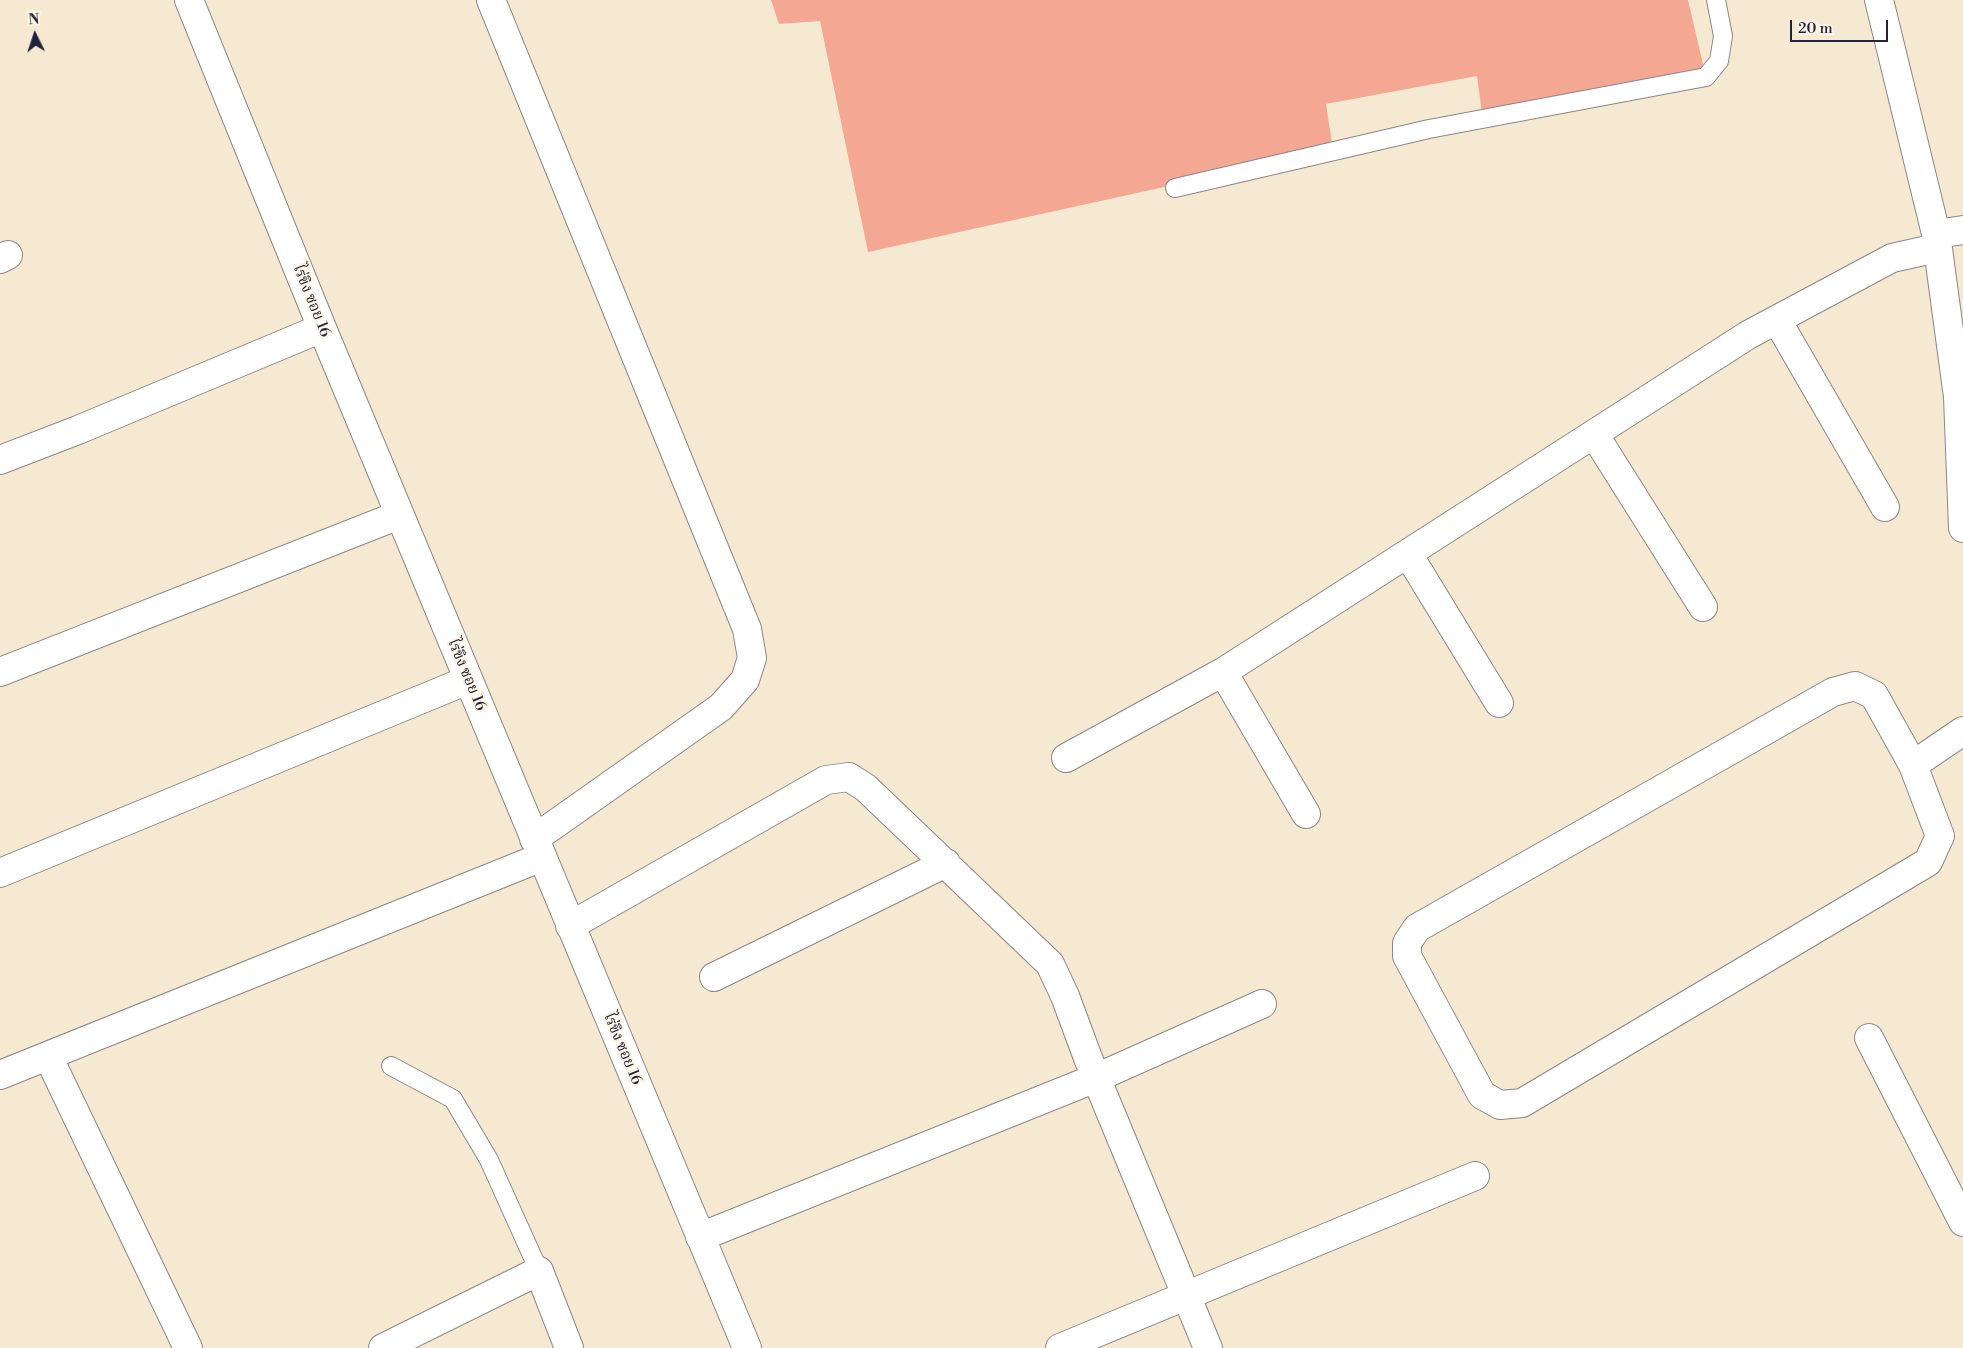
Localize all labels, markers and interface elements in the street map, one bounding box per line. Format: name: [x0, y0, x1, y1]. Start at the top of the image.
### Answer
north arrow: [10, 10, 60, 60]
scale bar: [1793, 10, 1890, 42]
text: N: [28, 11, 40, 29]
text: 20 m: [1798, 19, 1833, 38]
street label: ไร่ขิง ซอย 16: [288, 262, 334, 340]
street label: ไร่ขิง ซอย 16: [443, 636, 489, 714]
street label: ไร่ขิง ซอย 16: [599, 1010, 645, 1088]

